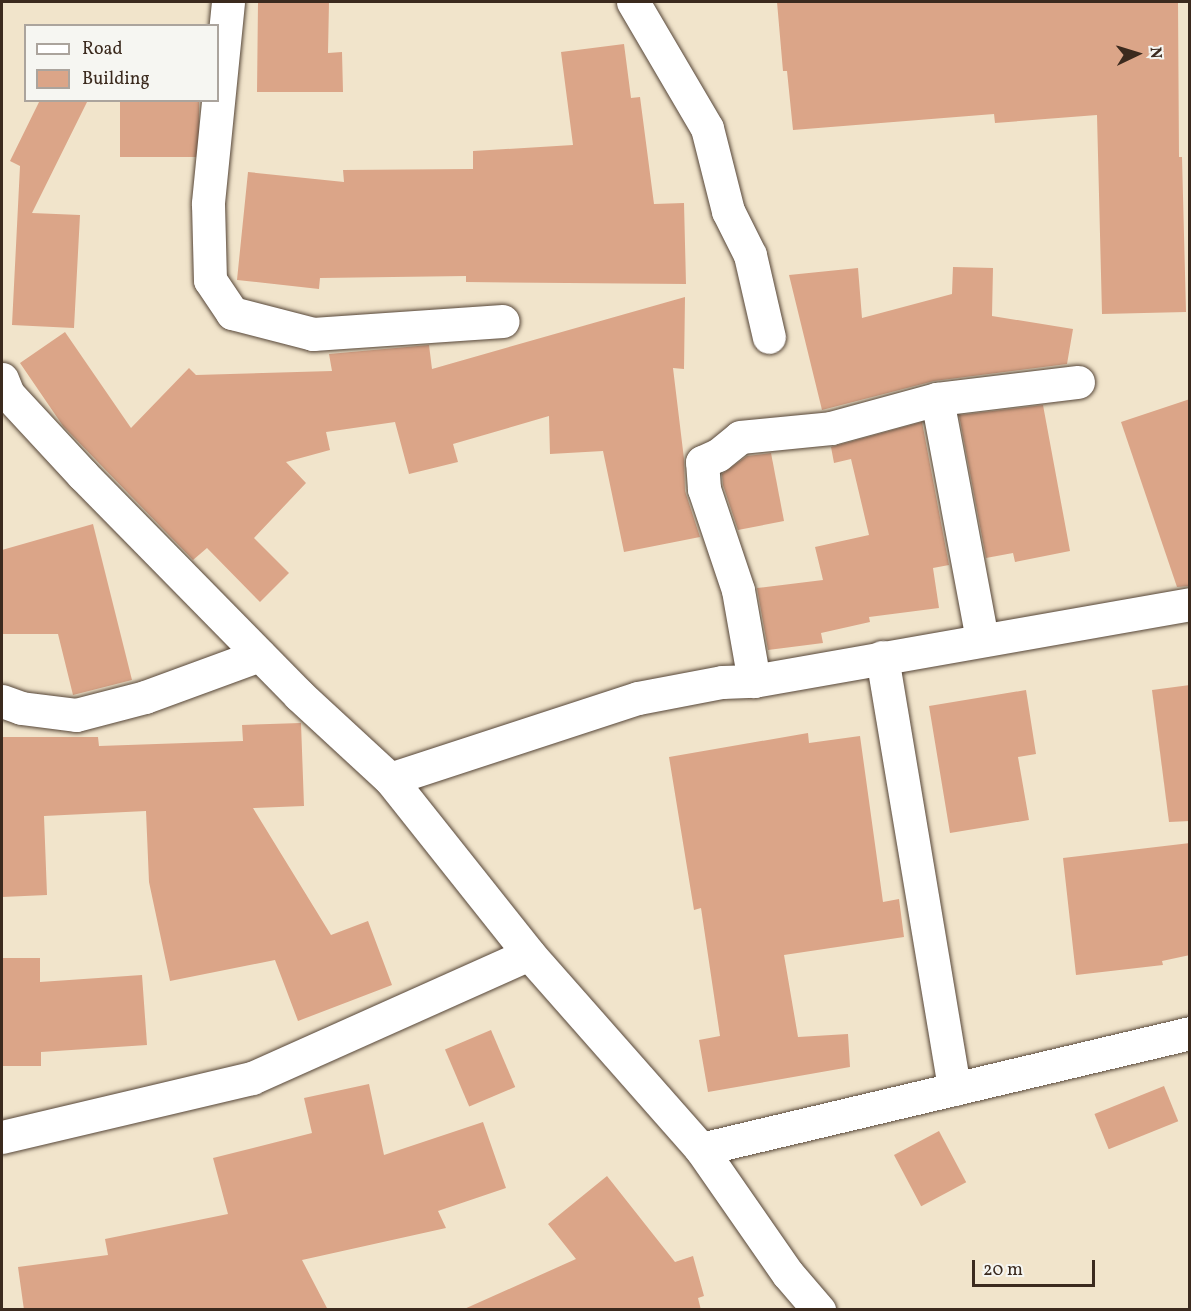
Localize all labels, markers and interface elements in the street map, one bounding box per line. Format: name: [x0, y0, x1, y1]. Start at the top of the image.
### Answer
legend: [24, 24, 219, 102]
north arrow: [1107, 24, 1167, 84]
text: Road: [82, 37, 123, 62]
text: N: [1144, 46, 1166, 59]
text: Building: [82, 67, 150, 92]
scale bar: [975, 1248, 1098, 1286]
text: 20 m: [983, 1258, 1023, 1283]

